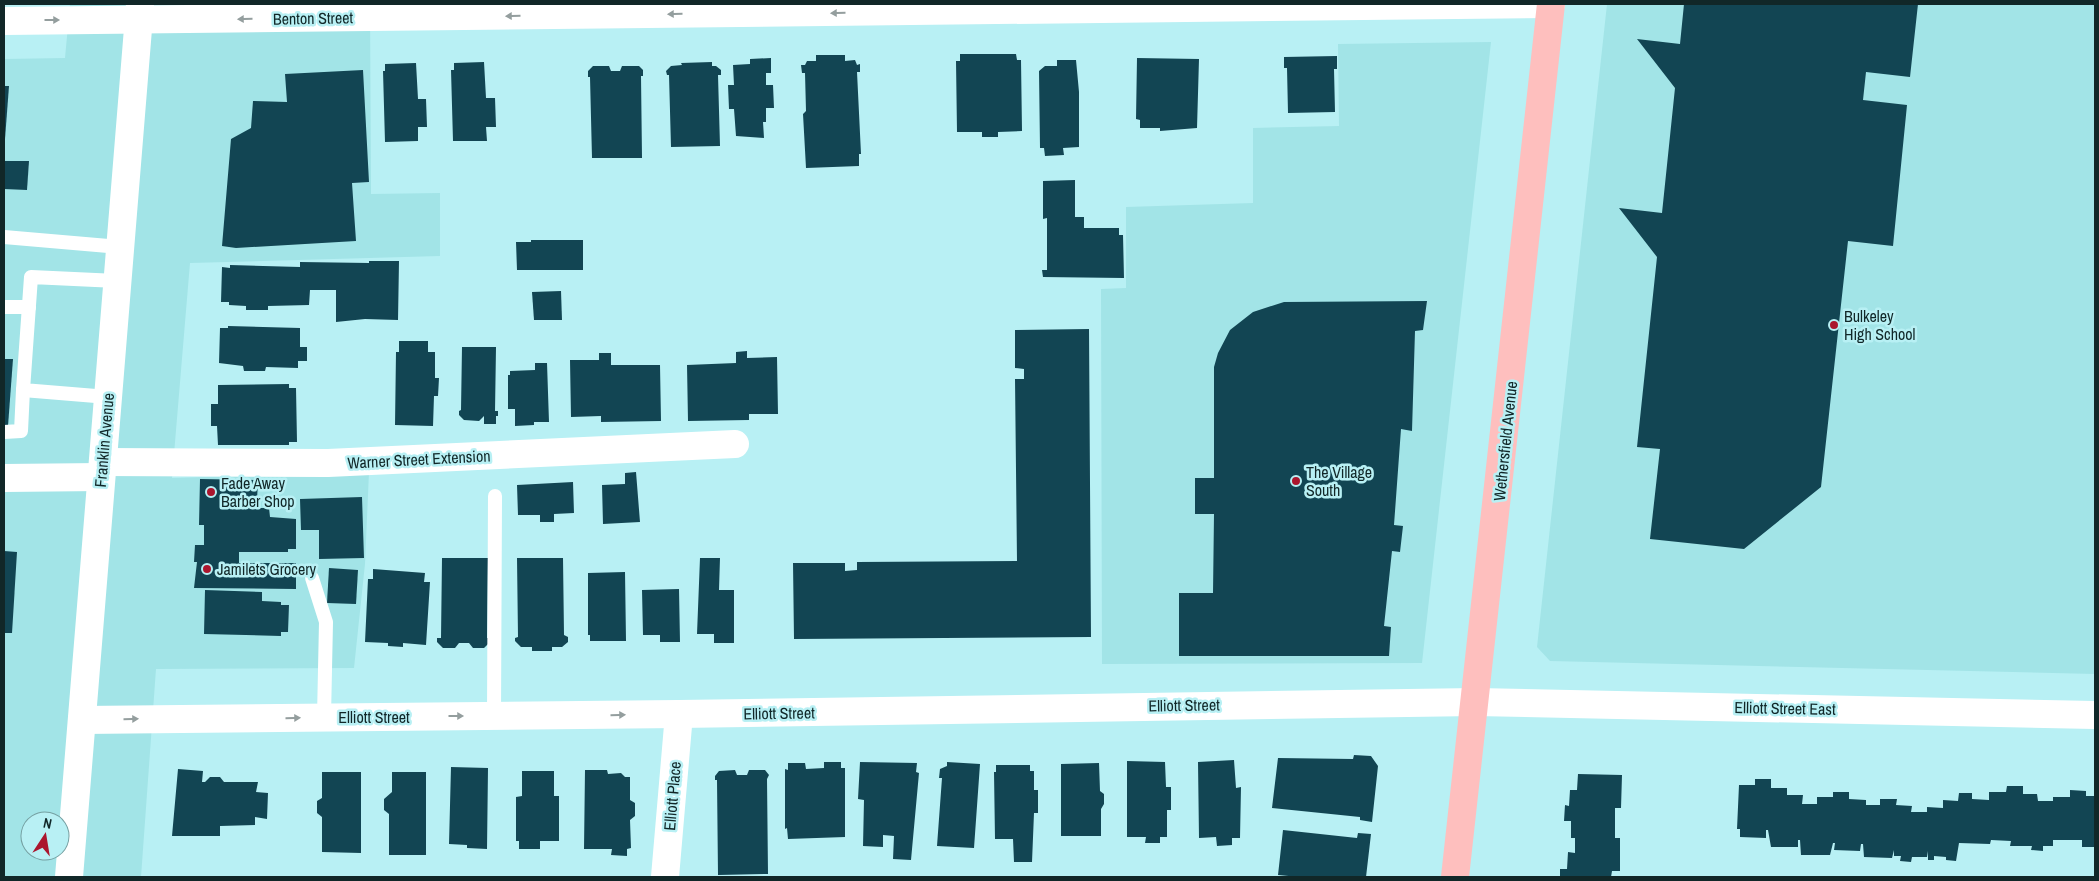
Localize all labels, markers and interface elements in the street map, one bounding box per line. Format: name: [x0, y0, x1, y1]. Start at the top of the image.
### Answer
street label: Benton Street: [273, 6, 354, 30]
one-way arrow: [829, 9, 845, 17]
one-way arrow: [667, 10, 683, 18]
one-way arrow: [504, 12, 520, 20]
one-way arrow: [237, 15, 253, 23]
one-way arrow: [45, 16, 61, 24]
place label: Bulkeley High School: [1844, 305, 1916, 345]
marker: Bulkeley High School: [1828, 319, 1840, 331]
street label: Wethersfield Avenue: [1488, 380, 1522, 502]
street label: Franklin Avenue: [89, 392, 119, 488]
street label: Warner Street Extension: [347, 444, 491, 474]
place label: The Village South: [1306, 461, 1372, 501]
place label: Fade Away Barber Shop: [221, 472, 295, 512]
marker: The Village South: [1290, 475, 1302, 487]
marker: Fade Away Barber Shop: [205, 486, 217, 498]
place label: Jamilets Grocery: [217, 558, 317, 580]
marker: Jamilets Grocery: [201, 563, 213, 575]
street label: Elliott Street: [1148, 693, 1220, 717]
street label: Elliott Street East: [1734, 696, 1836, 720]
street label: Elliott Street: [743, 701, 815, 725]
street label: Elliott Street: [338, 706, 410, 728]
one-way arrow: [610, 711, 626, 719]
one-way arrow: [448, 712, 464, 720]
one-way arrow: [285, 714, 301, 722]
one-way arrow: [123, 715, 139, 723]
street label: Elliott Place: [658, 761, 686, 831]
north arrow: [20, 811, 70, 861]
text: N: [42, 814, 54, 833]

